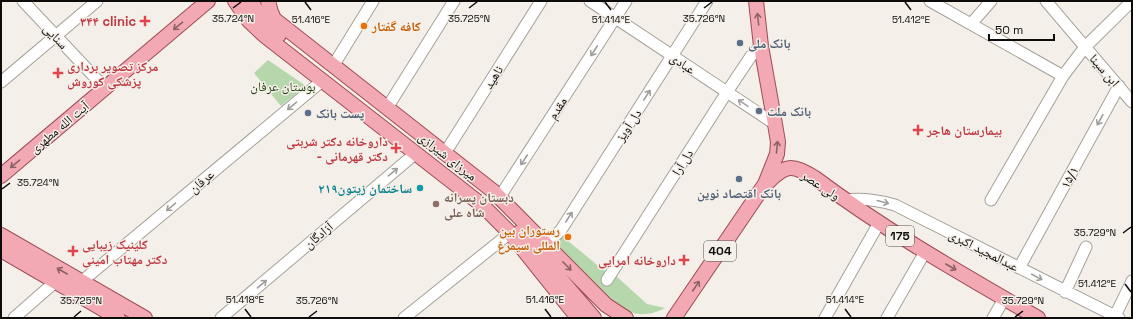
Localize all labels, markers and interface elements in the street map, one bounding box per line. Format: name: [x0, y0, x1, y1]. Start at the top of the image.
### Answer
text: 35.724°N: [212, 12, 254, 25]
text: 35.725°N: [448, 12, 490, 25]
text: 35.726°N: [683, 12, 725, 25]
place label: ۳۴۴ clinic: [80, 13, 136, 30]
text: 51.416°E: [292, 13, 331, 26]
text: 51.414°E: [592, 13, 631, 26]
one-way arrow: [754, 13, 762, 26]
text: 51.412°E: [892, 13, 930, 26]
marker: ۳۴۴ clinic: [139, 15, 151, 27]
scale bar: [989, 16, 1054, 42]
place label: کافه گفتار: [371, 18, 421, 35]
street label: سنایی: [40, 20, 72, 53]
marker: کافه گفتار: [359, 21, 369, 31]
one-way arrow: [173, 22, 184, 31]
text: 50 m: [995, 22, 1023, 38]
place label: بانک ملی: [748, 35, 791, 52]
marker: بانک ملی: [735, 38, 745, 48]
one-way arrow: [590, 45, 598, 56]
street label: عبادی: [667, 49, 699, 78]
street label: ابن سینا: [1086, 50, 1123, 90]
place label: مرکز تصویر برداری پزشکی کوروش: [67, 58, 158, 90]
street label: ناهید: [480, 62, 507, 92]
marker: مرکز تصویر برداری پزشکی کوروش: [52, 67, 64, 79]
park label: بوستان عرفان: [250, 78, 316, 95]
one-way arrow: [643, 90, 651, 101]
street label: مقدم: [544, 94, 571, 123]
street label: آیت الله مطهری: [26, 97, 93, 157]
one-way arrow: [737, 98, 749, 106]
one-way arrow: [287, 102, 298, 110]
place label: بانک ملت: [767, 103, 812, 120]
place label: پست بانک: [316, 105, 364, 122]
street label: دل آویز: [611, 106, 645, 146]
marker: بانک ملت: [754, 106, 764, 116]
marker: پست بانک: [303, 108, 313, 118]
one-way arrow: [1096, 114, 1103, 126]
place label: بیمارستان هاجر: [926, 122, 1002, 139]
marker: بیمارستان هاجر: [912, 124, 924, 136]
street label: میرزای شیرازی: [415, 128, 481, 185]
place label: داروخانه دکتر شربتی - دکتر قهرمانی: [286, 133, 388, 165]
one-way arrow: [773, 141, 780, 154]
marker: داروخانه دکتر شربتی - دکتر قهرمانی: [391, 143, 401, 153]
street label: دل آرا: [668, 146, 697, 179]
one-way arrow: [520, 154, 528, 165]
one-way arrow: [9, 160, 20, 169]
street label: ۱۵/۱: [1057, 163, 1082, 191]
street label: عرفان: [185, 166, 218, 197]
street label: ولی عصر: [797, 166, 843, 204]
one-way arrow: [387, 168, 398, 177]
marker: بانک اقتصاد نوین: [734, 174, 744, 184]
text: 35.724°N: [17, 176, 59, 189]
place label: ساختمان زیتون۲۱۹: [318, 180, 412, 197]
marker: ساختمان زیتون۲۱۹: [415, 183, 425, 193]
place label: بانک اقتصاد نوین: [697, 185, 781, 202]
place label: دبستان پسرانه شاه علی: [444, 189, 514, 221]
marker: دبستان پسرانه شاه علی: [431, 199, 441, 209]
one-way arrow: [876, 199, 889, 206]
one-way arrow: [165, 202, 176, 211]
one-way arrow: [565, 211, 574, 222]
street label: آزادگان: [300, 218, 337, 252]
place label: رستوران بین المللی سیمرغ: [497, 222, 560, 255]
road number: 175: [886, 226, 914, 246]
street label: عبدالمجید اکبری: [946, 226, 1022, 276]
text: 35.729°N: [1074, 226, 1116, 239]
marker: رستوران بین المللی سیمرغ: [563, 232, 573, 242]
place label: کلینیک زیبایی دکتر مهتاب امینی: [82, 236, 168, 268]
road number: 404: [704, 241, 736, 261]
marker: کلینیک زیبایی دکتر مهتاب امینی: [67, 245, 79, 257]
place label: داروخانه امرایی: [598, 252, 676, 269]
marker: داروخانه امرایی: [679, 255, 689, 265]
one-way arrow: [562, 261, 572, 271]
one-way arrow: [945, 264, 957, 272]
one-way arrow: [57, 266, 69, 274]
one-way arrow: [1031, 274, 1043, 282]
text: 51.412°E: [1078, 277, 1116, 290]
one-way arrow: [256, 279, 267, 288]
one-way arrow: [692, 281, 700, 292]
text: 51.418°E: [226, 293, 265, 306]
text: 51.416°E: [526, 293, 565, 306]
text: 51.414°E: [826, 293, 865, 306]
text: 35.725°N: [60, 294, 102, 307]
text: 35.726°N: [296, 294, 338, 307]
text: 35.729°N: [1002, 294, 1044, 307]

